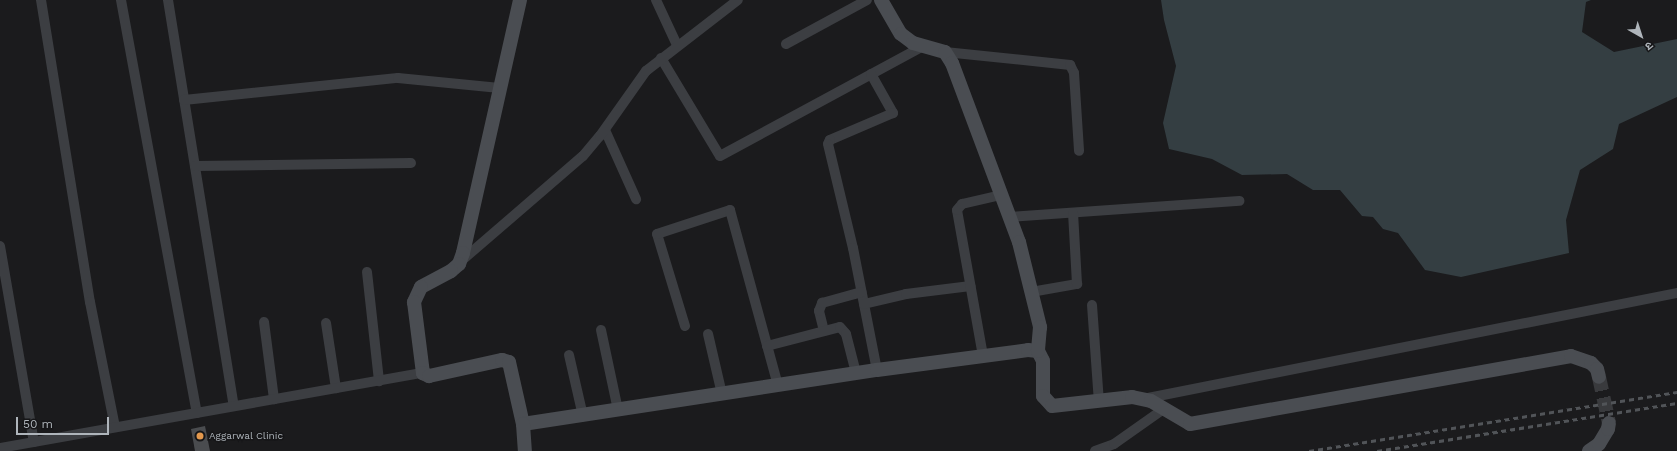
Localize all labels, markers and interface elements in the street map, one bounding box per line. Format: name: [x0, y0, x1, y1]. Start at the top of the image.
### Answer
north arrow: [1621, 16, 1661, 56]
text: उ: [1642, 39, 1655, 53]
scale bar: [18, 409, 111, 435]
text: 50 m: [23, 417, 53, 431]
marker: Aggarwal Clinic: [194, 430, 206, 442]
place label: Aggarwal Clinic: [209, 430, 283, 442]

